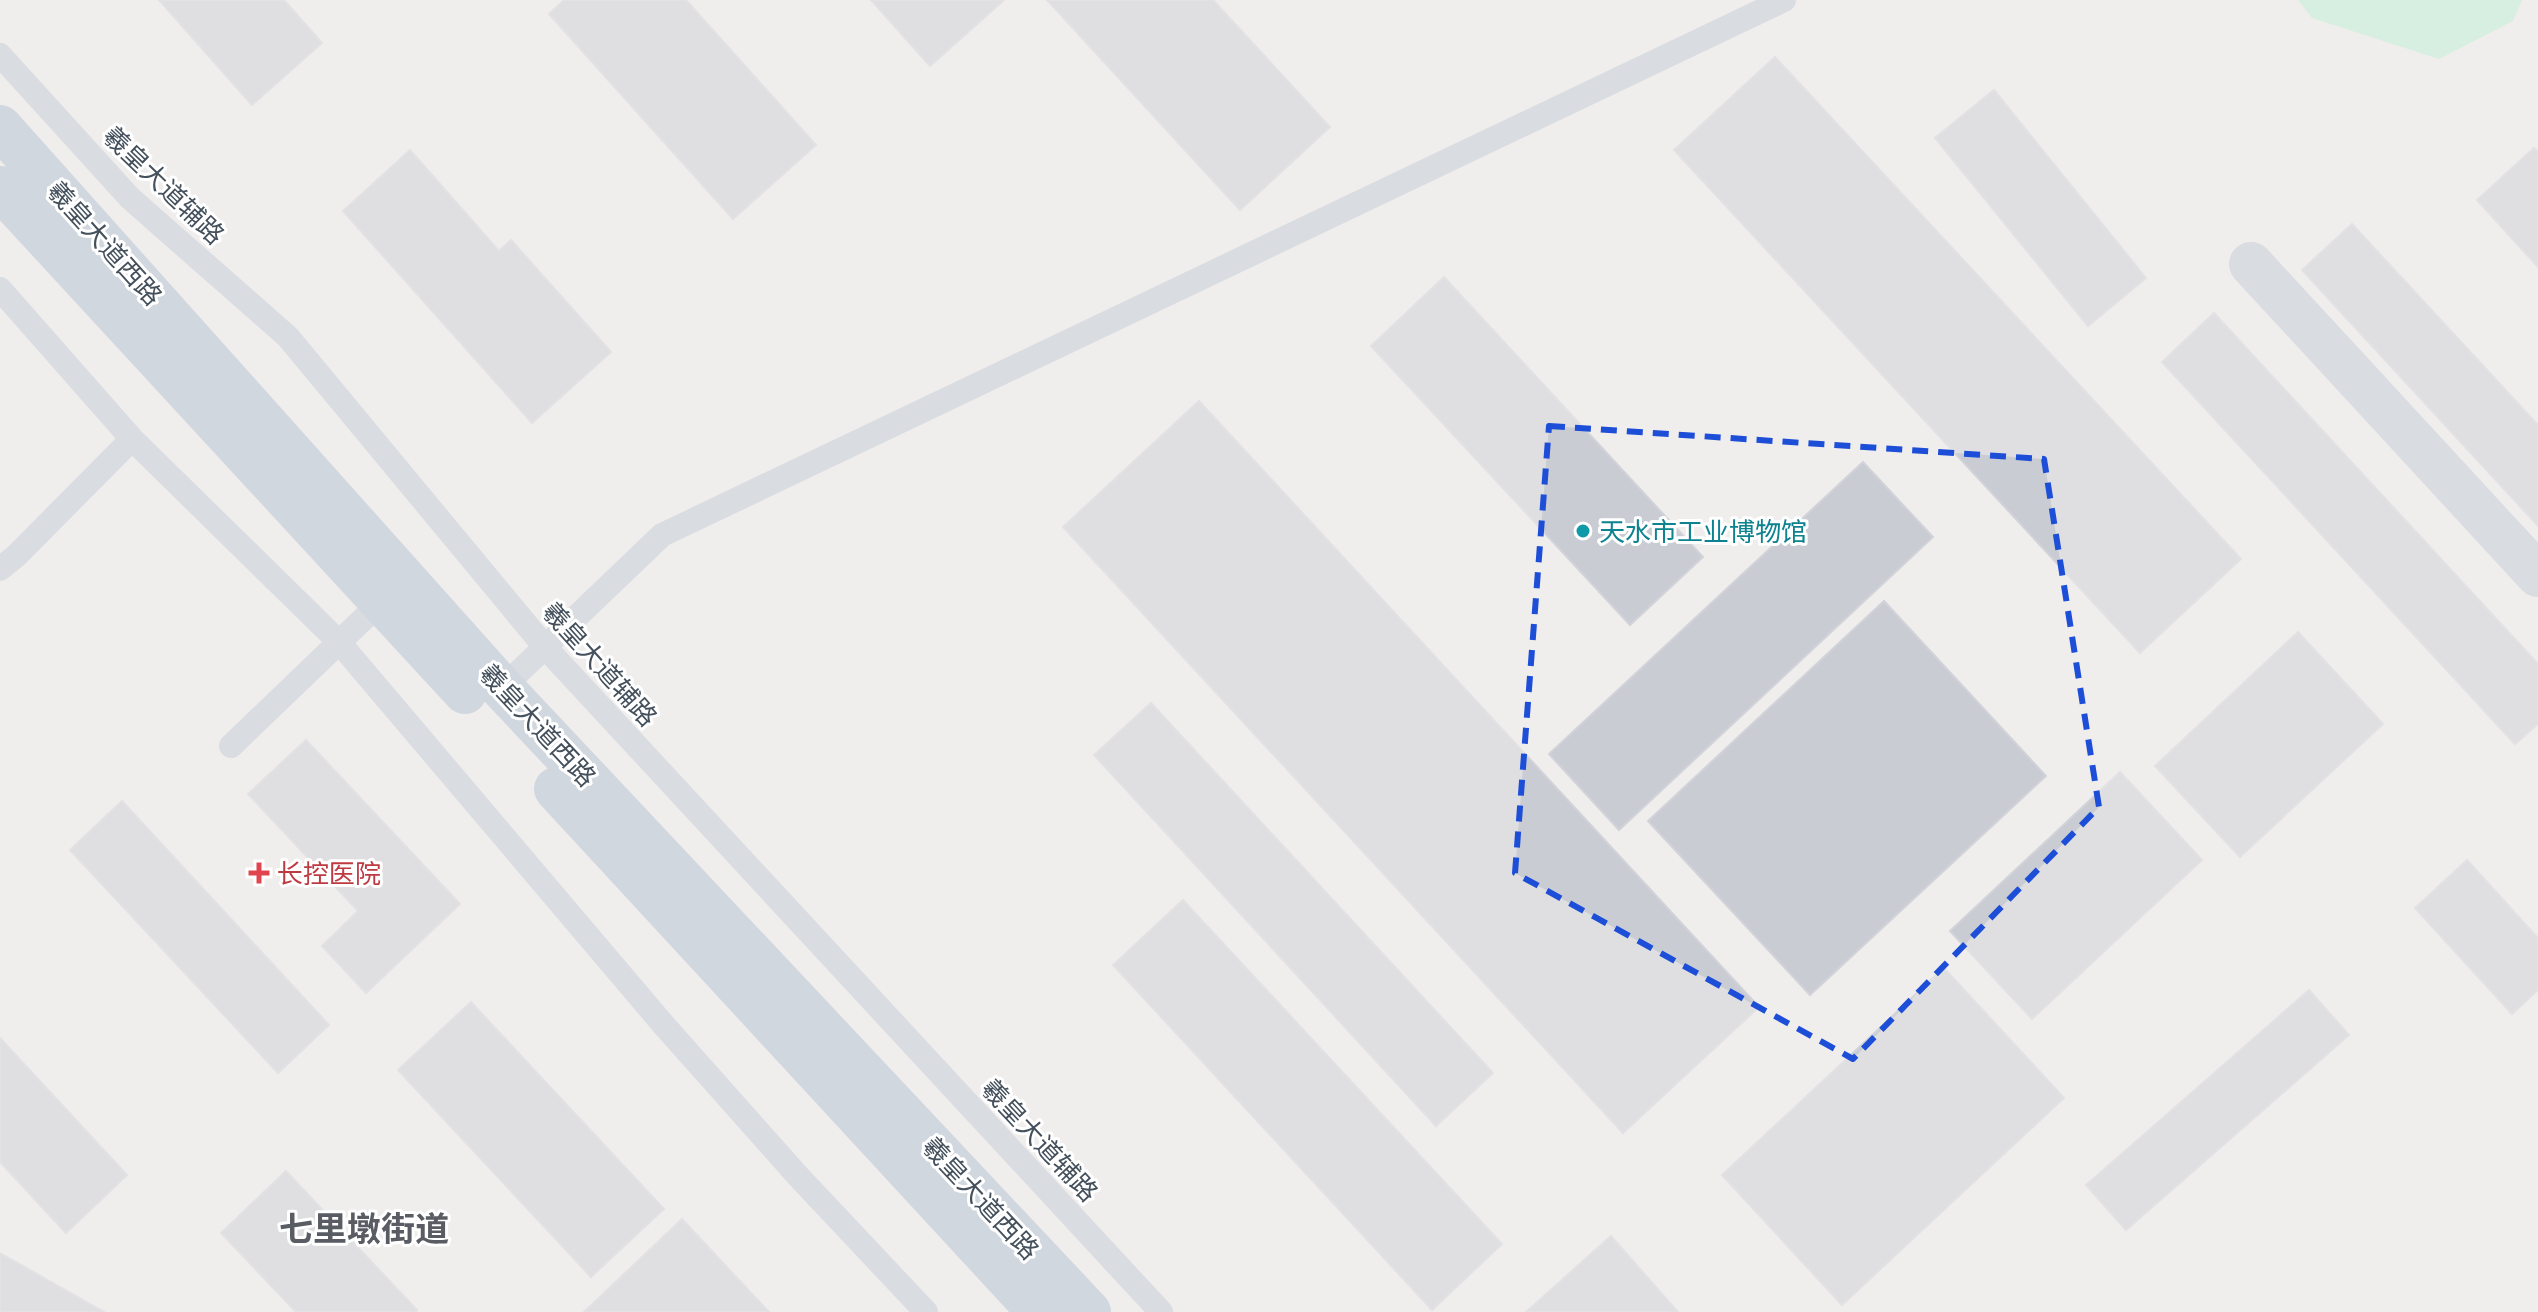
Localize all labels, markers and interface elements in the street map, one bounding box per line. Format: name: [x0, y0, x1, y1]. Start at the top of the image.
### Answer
street label: 羲皇大道辅路: [97, 120, 231, 250]
street label: 羲皇大道西路: [41, 175, 169, 311]
place label: 天水市工业博物馆: [1599, 516, 1807, 547]
marker: 天水市工业博物馆: [1574, 522, 1592, 540]
street label: 羲皇大道辅路: [536, 596, 664, 732]
street label: 羲皇大道西路: [473, 657, 603, 793]
place label: 长控医院: [277, 858, 381, 889]
marker: 长控医院: [248, 862, 270, 884]
street label: 羲皇大道辅路: [975, 1072, 1105, 1208]
street label: 羲皇大道西路: [916, 1130, 1046, 1266]
district label: 七里墩街道: [279, 1208, 449, 1248]

